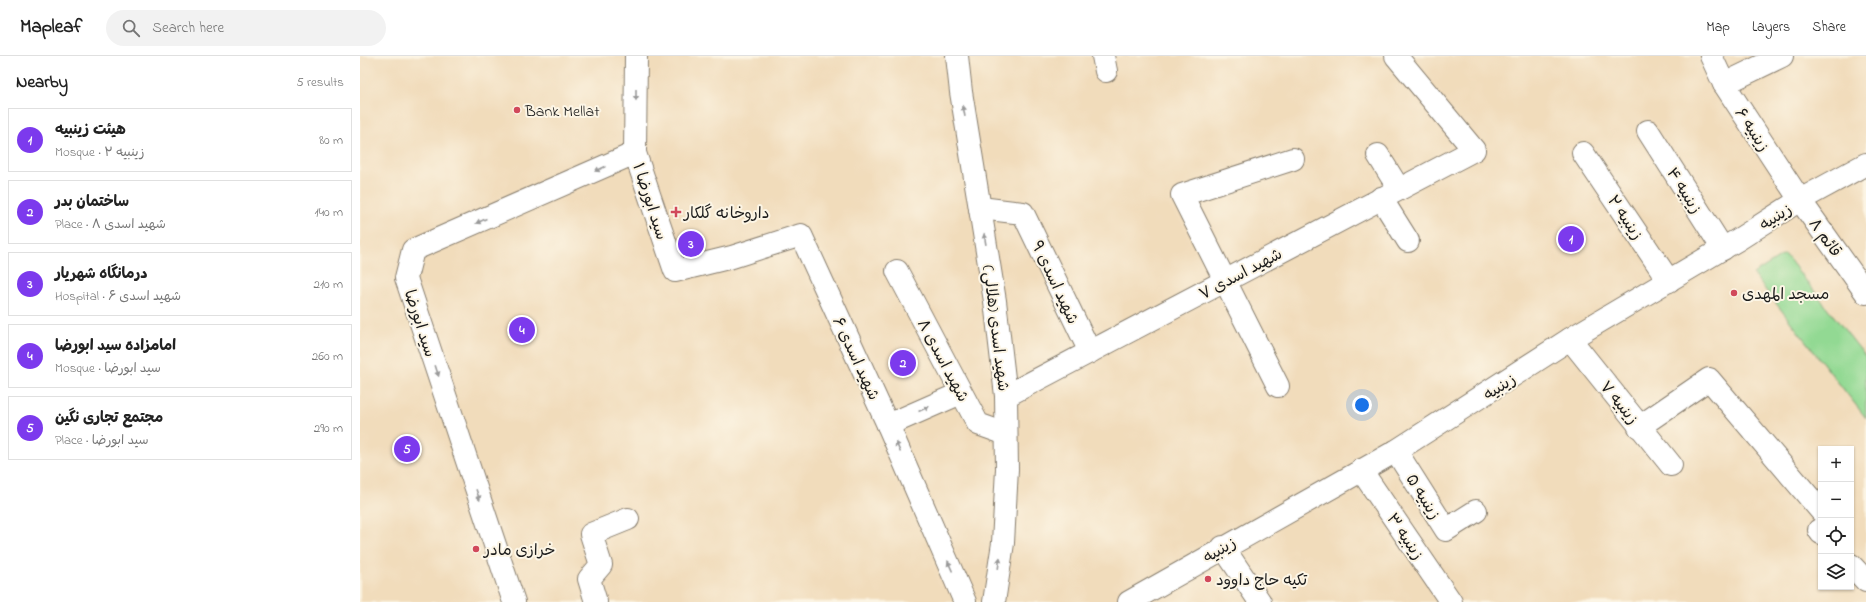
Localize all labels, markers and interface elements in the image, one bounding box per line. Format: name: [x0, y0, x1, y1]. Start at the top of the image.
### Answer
search box: [106, 10, 386, 46]
text: Mapleaf: [20, 14, 82, 41]
icon: search: [120, 17, 142, 39]
text: Search here: [152, 17, 224, 39]
text: Map: [1706, 17, 1730, 38]
text: Layers: [1752, 17, 1790, 38]
text: Share: [1812, 17, 1846, 38]
text: Nearby: [16, 70, 68, 95]
text: 5 results: [296, 73, 344, 92]
one-way arrow: [633, 89, 639, 102]
place label: Bank Mellat: [524, 100, 600, 124]
street label: زینبیه ۶: [1728, 103, 1775, 157]
marker: Bank Mellat: [512, 105, 522, 115]
one-way arrow: [961, 105, 967, 117]
text: هیئت زینبیه: [55, 119, 126, 141]
text: 1: [28, 131, 32, 150]
text: 80 m: [319, 131, 343, 150]
text: Mosque · زینبیه ۲: [55, 143, 144, 162]
street label: سید ابورضا ۱: [625, 160, 673, 243]
street label: زینبیه ۴: [1660, 163, 1707, 219]
one-way arrow: [594, 166, 605, 172]
text: ساختمان بدر: [55, 191, 129, 213]
street label: زینبیه ۲: [1601, 191, 1648, 245]
street label: زینبیه: [1755, 198, 1797, 237]
place label: داروخانه گلکار: [682, 202, 770, 226]
text: 2: [27, 203, 33, 222]
text: 140 m: [315, 203, 343, 222]
marker: داروخانه گلکار: [671, 207, 681, 217]
street label: قائم ۸: [1802, 214, 1847, 263]
text: Place · شهید اسدی ۸: [55, 215, 166, 234]
one-way arrow: [475, 218, 486, 224]
pin: 1: [1558, 224, 1584, 254]
pin: 3: [678, 229, 704, 259]
one-way arrow: [982, 233, 988, 245]
street label: شهید اسدی ۹: [1024, 237, 1084, 329]
street label: شهید اسدی ۷: [1195, 243, 1287, 307]
text: درمانگاه شهریار: [55, 263, 148, 285]
street label: شهید اسدی (هلالی): [975, 264, 1015, 393]
text: 3: [27, 275, 33, 294]
text: 210 m: [313, 275, 343, 294]
place label: مسجد المهدی: [1742, 283, 1829, 307]
text: Hospital · شهید اسدی ۶: [55, 287, 181, 306]
street label: سید ابورضا: [397, 287, 441, 361]
marker: مسجد المهدی: [1729, 288, 1739, 298]
street label: شهید اسدی ۶: [825, 313, 885, 405]
pin: 4: [509, 315, 535, 345]
street label: شهید اسدی ۸: [910, 315, 974, 407]
text: امامزاده سید ابورضا: [55, 335, 176, 357]
text: 4: [27, 347, 33, 366]
text: 260 m: [312, 347, 343, 366]
pin: 2: [890, 348, 916, 378]
text: Mosque · سید ابورضا: [55, 359, 161, 378]
one-way arrow: [435, 366, 441, 378]
street label: زینبیه: [1479, 368, 1521, 407]
street label: زینبیه ۷: [1593, 376, 1644, 430]
your location: [1352, 395, 1372, 415]
one-way arrow: [918, 406, 929, 412]
text: مجتمع تجاری نگین: [55, 407, 163, 429]
text: 5: [26, 419, 34, 438]
text: 290 m: [314, 419, 343, 438]
text: Place · سید ابورضا: [55, 431, 149, 450]
pin: 5: [394, 434, 420, 464]
one-way arrow: [894, 441, 900, 453]
map controls: [1818, 446, 1854, 590]
button: +: [1818, 446, 1854, 482]
street label: زینبیه ۵: [1399, 470, 1446, 525]
button: −: [1818, 482, 1854, 518]
one-way arrow: [476, 489, 482, 501]
street label: زینبیه ۳: [1380, 509, 1429, 565]
button: locate: [1818, 518, 1854, 554]
street label: زینبیه: [1199, 532, 1241, 570]
place label: خرازی مادر: [482, 539, 555, 563]
marker: خرازی مادر: [471, 544, 481, 554]
button: layers: [1818, 554, 1854, 590]
one-way arrow: [997, 557, 1003, 570]
one-way arrow: [946, 560, 952, 572]
place label: تکیه حاج داوود: [1216, 569, 1308, 593]
marker: تکیه حاج داوود: [1203, 574, 1213, 584]

